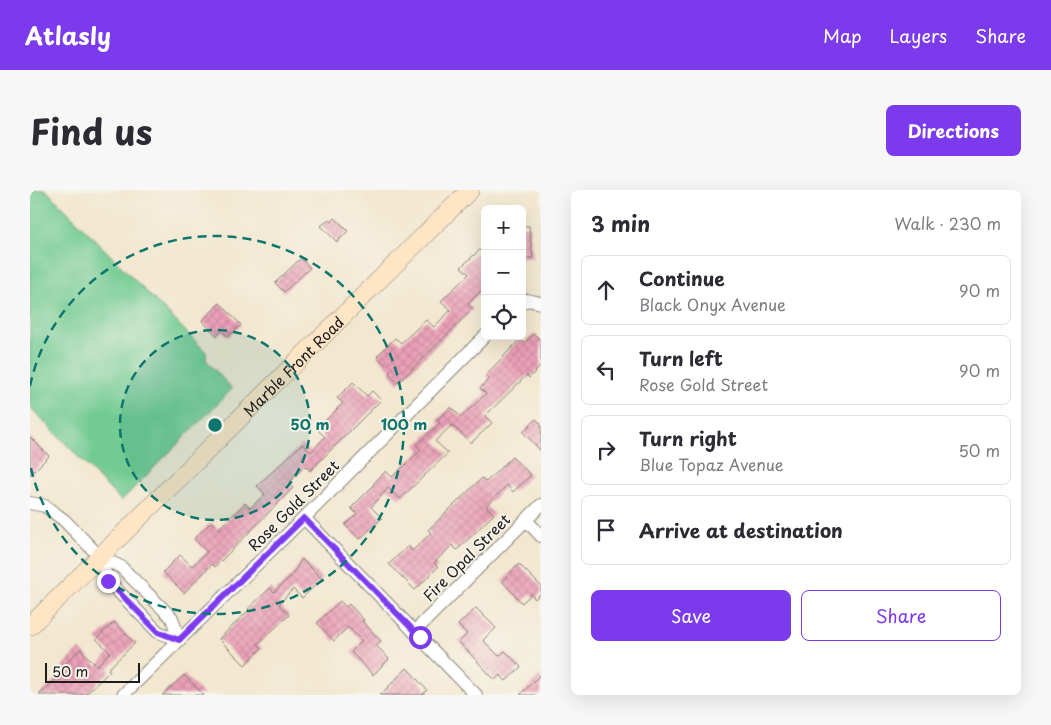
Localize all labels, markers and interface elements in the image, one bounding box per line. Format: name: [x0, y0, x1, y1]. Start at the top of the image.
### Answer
text: Atlasly: [25, 17, 111, 53]
text: Map: [823, 22, 862, 49]
text: Layers: [890, 22, 947, 49]
text: Share: [975, 22, 1026, 49]
text: Find us: [30, 104, 152, 157]
button: Directions: [886, 105, 1021, 156]
map controls: [481, 205, 526, 340]
button: +: [481, 205, 526, 250]
text: 3 min: [591, 207, 650, 239]
text: Walk · 230 m: [894, 211, 1001, 235]
button: −: [481, 250, 526, 295]
text: Continue: [639, 264, 725, 292]
icon: ahead: [592, 276, 620, 304]
text: 90 m: [959, 278, 1000, 302]
text: Black Onyx Avenue: [639, 292, 786, 316]
button: locate: [481, 295, 526, 340]
street label: Marble Front Road: [237, 310, 348, 421]
text: Turn left: [639, 344, 723, 372]
icon: left: [592, 356, 620, 384]
text: 90 m: [959, 358, 1000, 382]
text: Rose Gold Street: [639, 372, 768, 396]
text: 50 m: [291, 412, 329, 435]
text: 100 m: [381, 412, 427, 435]
centre of rings: [206, 416, 224, 434]
text: Turn right: [639, 424, 737, 452]
icon: right: [592, 436, 620, 464]
text: 50 m: [959, 438, 1000, 462]
text: Blue Topaz Avenue: [639, 452, 783, 476]
street label: Rose Gold Street: [242, 454, 344, 556]
street label: Fire Opal Street: [417, 508, 515, 606]
icon: arrive: [592, 516, 620, 544]
text: Arrive at destination: [639, 516, 843, 544]
route end: [97, 570, 120, 593]
button: Save: [591, 590, 791, 641]
button: Share: [801, 590, 1001, 641]
route start: [409, 626, 432, 649]
scale bar: [45, 660, 140, 683]
text: 50 m: [52, 661, 88, 682]

